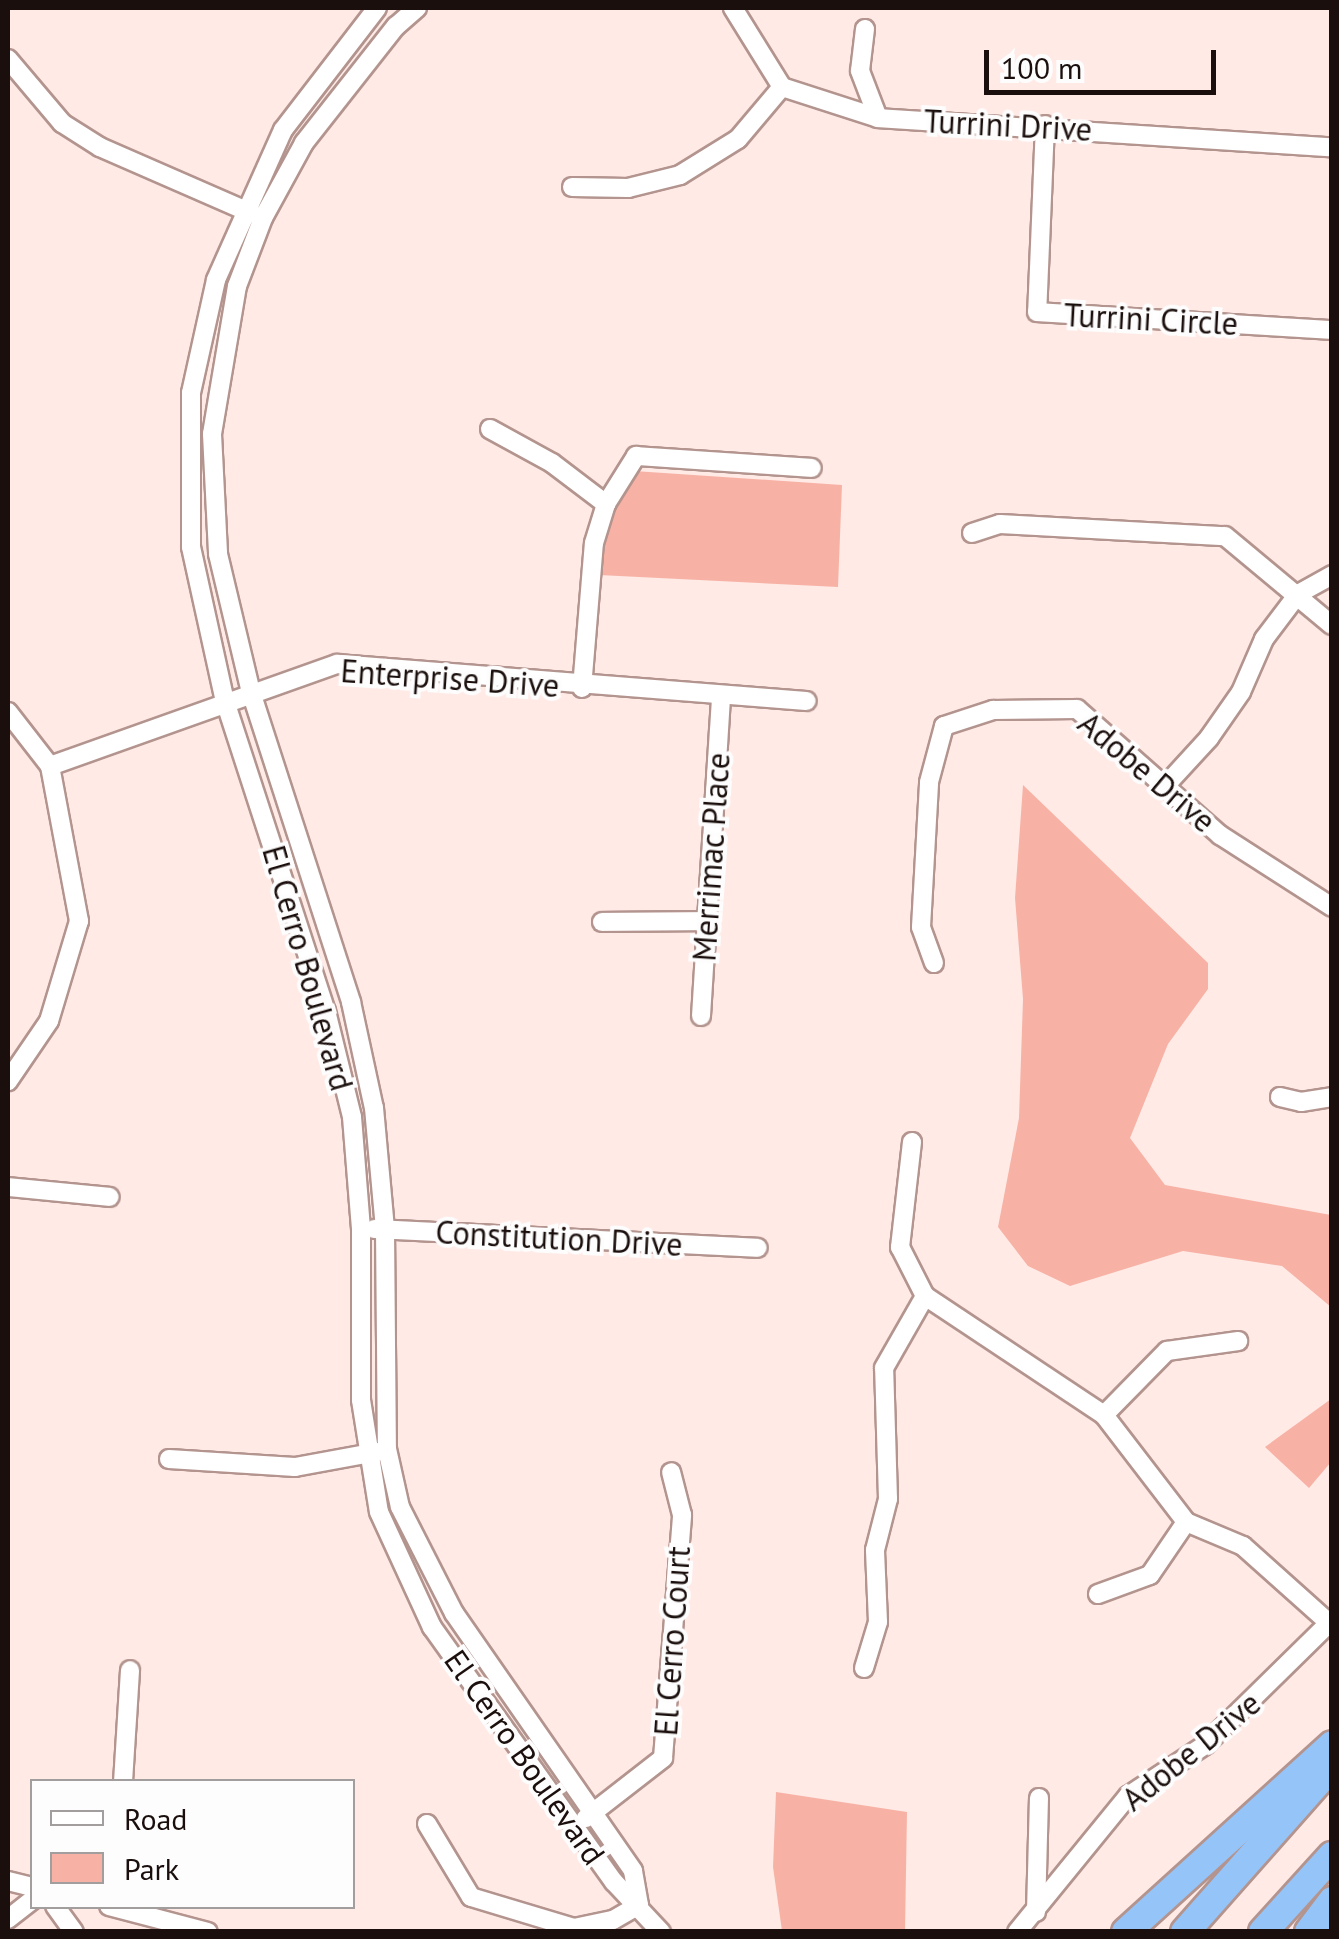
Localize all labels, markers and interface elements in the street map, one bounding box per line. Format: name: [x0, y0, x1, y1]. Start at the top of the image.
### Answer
scale bar: [989, 30, 1222, 92]
text: 100 m: [1001, 48, 1082, 87]
street label: Turrini Drive: [923, 101, 1093, 149]
street label: Turrini Circle: [1063, 295, 1239, 343]
street label: Enterprise Drive: [339, 651, 561, 705]
street label: Adobe Drive: [1071, 704, 1223, 840]
street label: Merrimac Place: [685, 751, 737, 963]
street label: El Cerro Boulevard: [255, 841, 361, 1095]
street label: Constitution Drive: [435, 1212, 683, 1264]
street label: El Cerro Court: [646, 1545, 698, 1737]
street label: El Cerro Boulevard: [437, 1642, 613, 1872]
street label: Adobe Drive: [1114, 1684, 1268, 1818]
legend: [30, 1779, 355, 1909]
text: Road: [124, 1799, 188, 1838]
text: Park: [124, 1849, 179, 1888]

